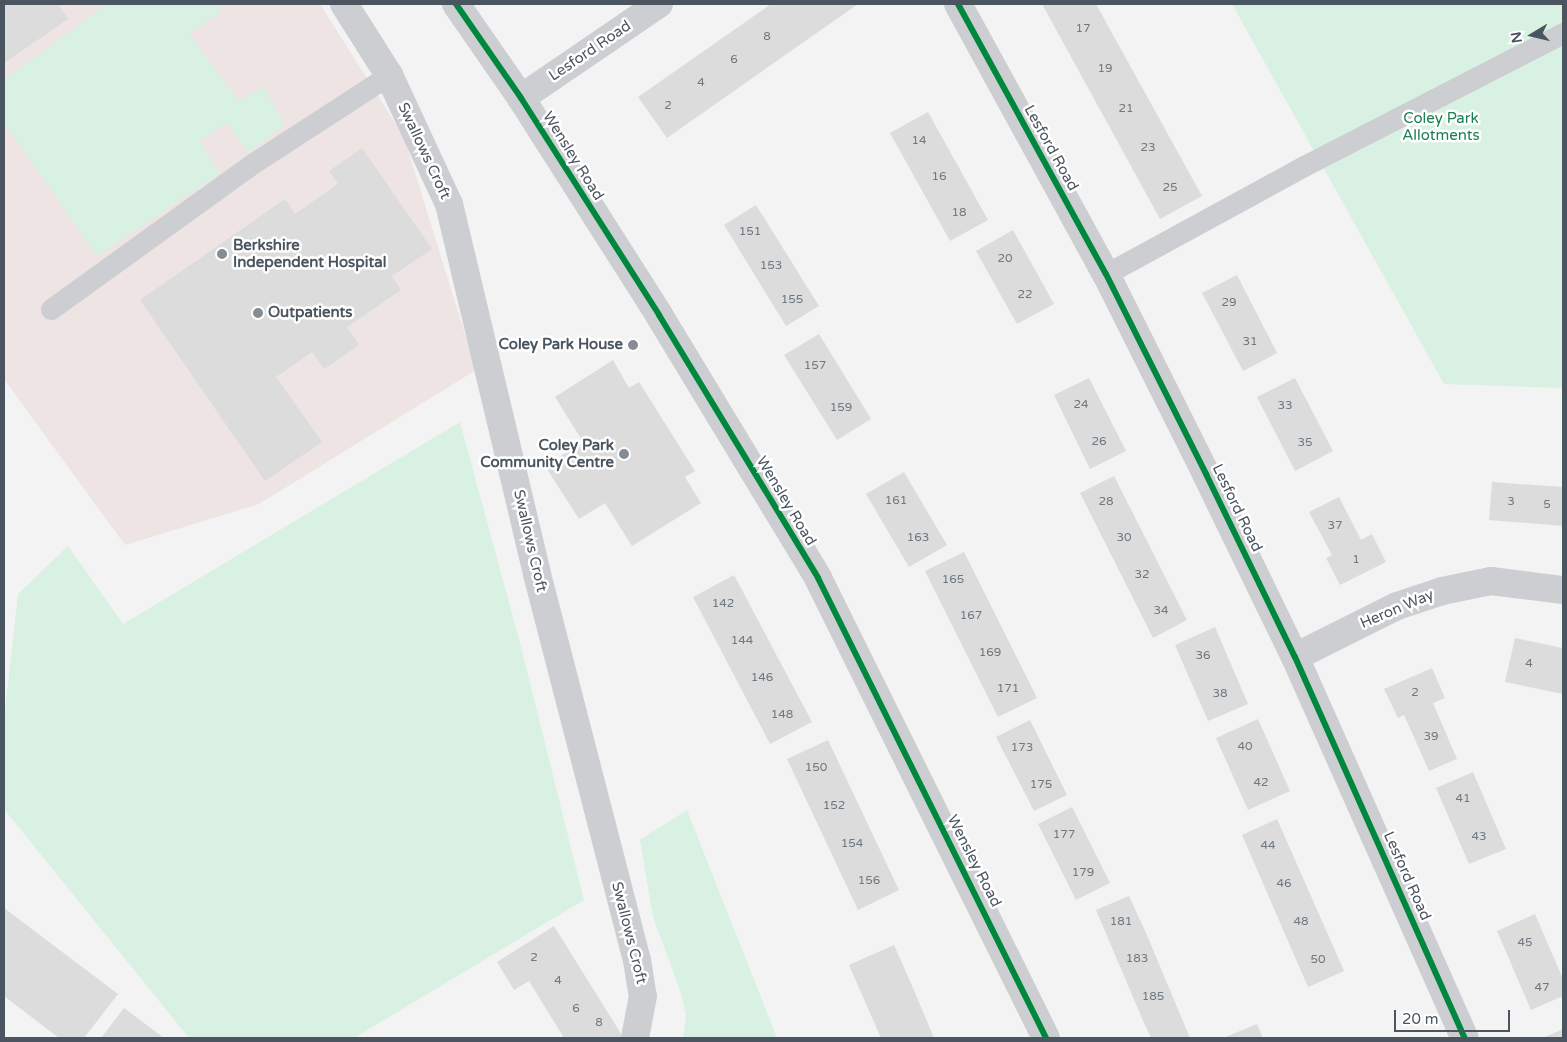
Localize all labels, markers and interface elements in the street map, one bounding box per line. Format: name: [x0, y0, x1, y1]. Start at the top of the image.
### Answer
north arrow: [1507, 10, 1557, 60]
street label: Lesford Road: [545, 17, 635, 85]
house number: 17: [1075, 22, 1091, 36]
house number: 8: [763, 30, 771, 44]
text: N: [1507, 31, 1526, 44]
house number: 6: [730, 53, 738, 67]
house number: 19: [1097, 62, 1113, 76]
house number: 4: [697, 76, 705, 90]
house number: 2: [664, 99, 672, 113]
street label: Swallows Croft: [394, 100, 454, 202]
street label: Lesford Road: [1020, 102, 1082, 194]
house number: 21: [1118, 102, 1134, 116]
street label: Wensley Road: [539, 108, 607, 204]
park label: Coley Park Allotments: [1402, 109, 1480, 144]
house number: 14: [911, 134, 927, 148]
house number: 23: [1140, 141, 1156, 155]
house number: 16: [931, 170, 947, 184]
house number: 25: [1162, 181, 1178, 195]
house number: 18: [951, 206, 967, 220]
house number: 151: [739, 225, 761, 239]
place label: Berkshire Independent Hospital: [233, 236, 386, 271]
marker: Berkshire Independent Hospital: [215, 247, 229, 261]
house number: 20: [997, 252, 1013, 266]
house number: 153: [760, 259, 782, 273]
house number: 22: [1017, 288, 1033, 302]
house number: 155: [781, 293, 803, 307]
house number: 29: [1221, 296, 1237, 310]
place label: Outpatients: [268, 304, 352, 322]
marker: Outpatients: [252, 307, 264, 319]
house number: 31: [1242, 335, 1258, 349]
place label: Coley Park House: [499, 336, 623, 354]
marker: Coley Park House: [627, 339, 639, 351]
house number: 157: [804, 359, 826, 373]
house number: 24: [1073, 398, 1089, 412]
house number: 33: [1277, 399, 1293, 413]
house number: 159: [830, 401, 852, 415]
house number: 26: [1091, 435, 1107, 449]
place label: Coley Park Community Centre: [480, 436, 614, 471]
house number: 35: [1297, 436, 1313, 450]
marker: Coley Park Community Centre: [618, 448, 630, 460]
street label: Wensley Road: [752, 453, 820, 549]
street label: Lesford Road: [1208, 461, 1266, 555]
street label: Swallows Croft: [509, 488, 551, 594]
house number: 161: [885, 494, 907, 508]
house number: 28: [1098, 495, 1114, 509]
house number: 3: [1507, 495, 1515, 509]
house number: 5: [1543, 498, 1551, 512]
house number: 37: [1327, 519, 1343, 533]
house number: 163: [907, 531, 929, 545]
house number: 30: [1116, 531, 1132, 545]
house number: 1: [1352, 553, 1360, 567]
house number: 32: [1134, 568, 1150, 582]
house number: 165: [942, 573, 964, 587]
street label: Heron Way: [1357, 585, 1437, 633]
house number: 142: [712, 597, 734, 611]
house number: 34: [1153, 604, 1169, 618]
house number: 167: [960, 609, 982, 623]
house number: 144: [731, 634, 753, 648]
house number: 169: [979, 646, 1001, 660]
house number: 36: [1195, 649, 1211, 663]
house number: 4: [1525, 657, 1533, 671]
house number: 146: [751, 671, 773, 685]
house number: 171: [997, 682, 1019, 696]
house number: 2: [1411, 686, 1419, 700]
house number: 38: [1212, 687, 1228, 701]
house number: 148: [771, 708, 793, 722]
house number: 39: [1423, 730, 1439, 744]
house number: 40: [1237, 740, 1253, 754]
house number: 173: [1011, 741, 1033, 755]
house number: 150: [805, 761, 827, 775]
house number: 42: [1253, 776, 1269, 790]
house number: 175: [1030, 778, 1052, 792]
house number: 41: [1455, 792, 1471, 806]
house number: 152: [823, 799, 845, 813]
street label: Wensley Road: [943, 812, 1005, 910]
house number: 177: [1053, 828, 1075, 842]
street label: Lesford Road: [1379, 829, 1435, 923]
house number: 43: [1471, 830, 1487, 844]
house number: 154: [841, 837, 863, 851]
house number: 44: [1260, 839, 1276, 853]
house number: 179: [1072, 866, 1094, 880]
house number: 156: [858, 874, 880, 888]
house number: 46: [1276, 877, 1292, 891]
street label: Swallows Croft: [608, 880, 650, 986]
house number: 181: [1110, 915, 1132, 929]
house number: 48: [1293, 915, 1309, 929]
house number: 45: [1517, 936, 1533, 950]
house number: 2: [530, 951, 538, 965]
house number: 183: [1126, 952, 1148, 966]
house number: 50: [1310, 953, 1326, 967]
house number: 4: [554, 974, 562, 988]
house number: 47: [1534, 981, 1550, 995]
house number: 185: [1142, 990, 1164, 1004]
scale bar: [1397, 1000, 1513, 1032]
house number: 6: [572, 1002, 580, 1016]
text: 20 m: [1402, 1010, 1439, 1028]
house number: 8: [595, 1016, 603, 1030]

